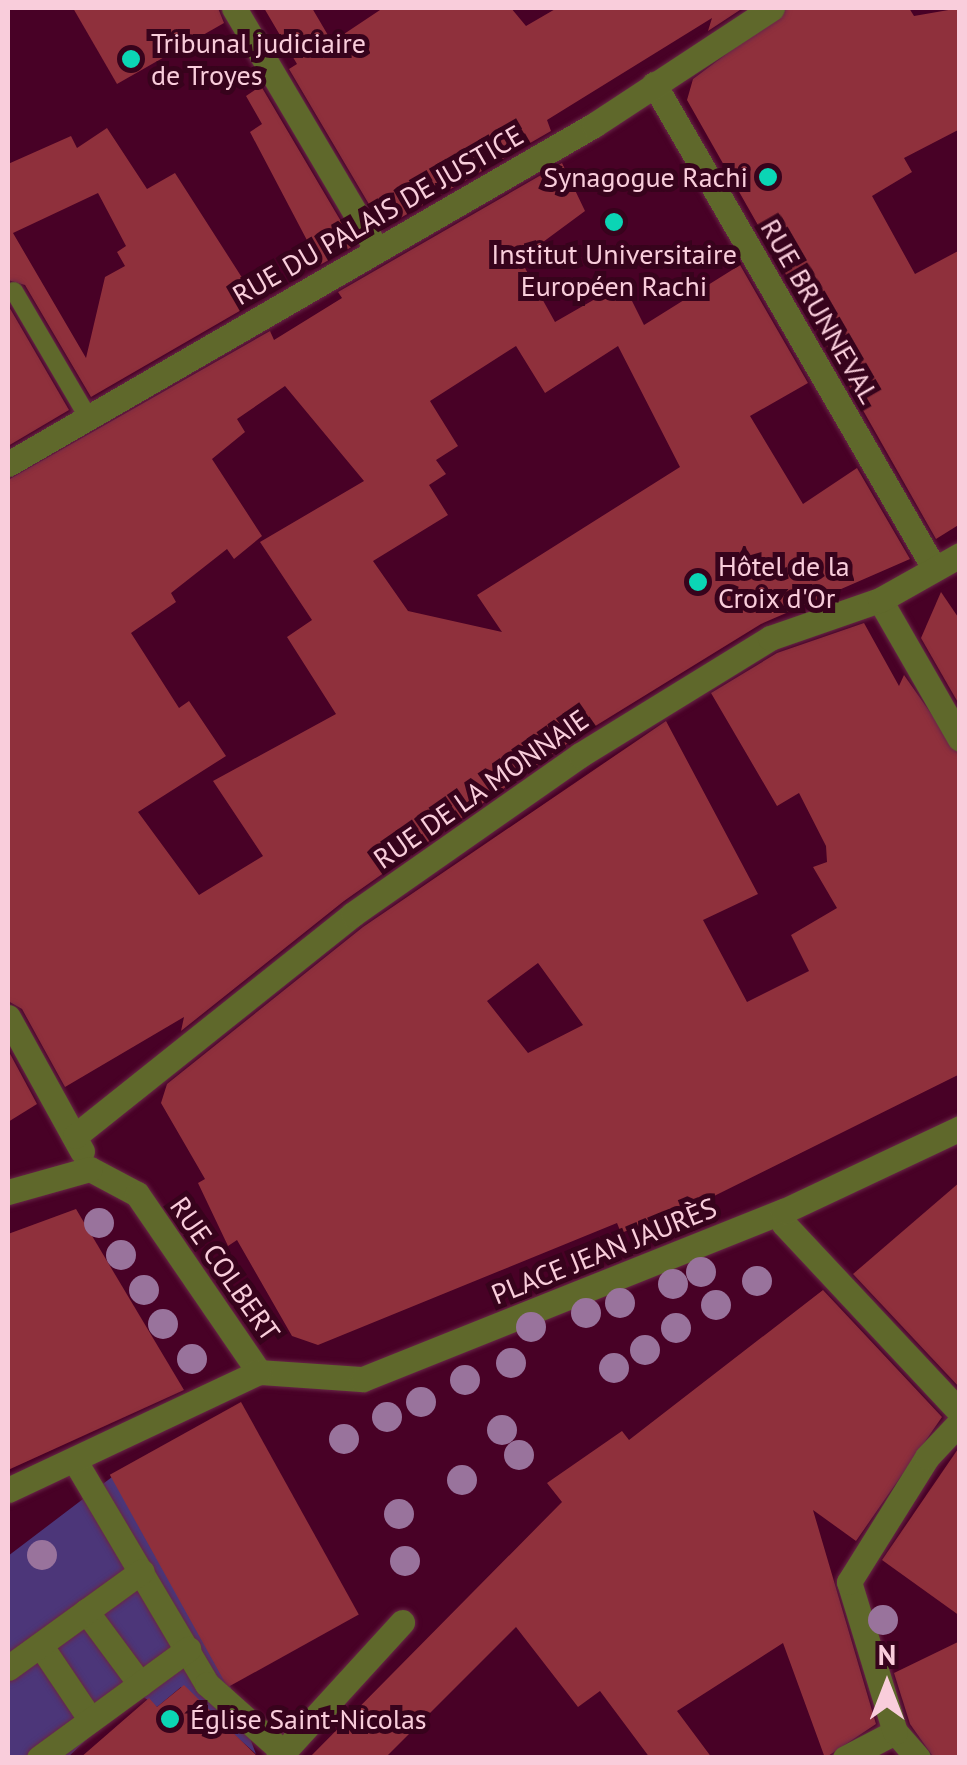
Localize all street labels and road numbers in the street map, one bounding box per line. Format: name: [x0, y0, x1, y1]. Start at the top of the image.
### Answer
street label: RUE DU PALAIS DE JUSTICE: [227, 118, 529, 312]
street label: RUE BRUNNEVAL: [754, 213, 886, 409]
street label: RUE DE LA MONNAIE: [367, 702, 595, 876]
street label: RUE COLBERT: [163, 1190, 287, 1348]
street label: PLACE JEAN JAURÈS: [487, 1191, 721, 1311]

